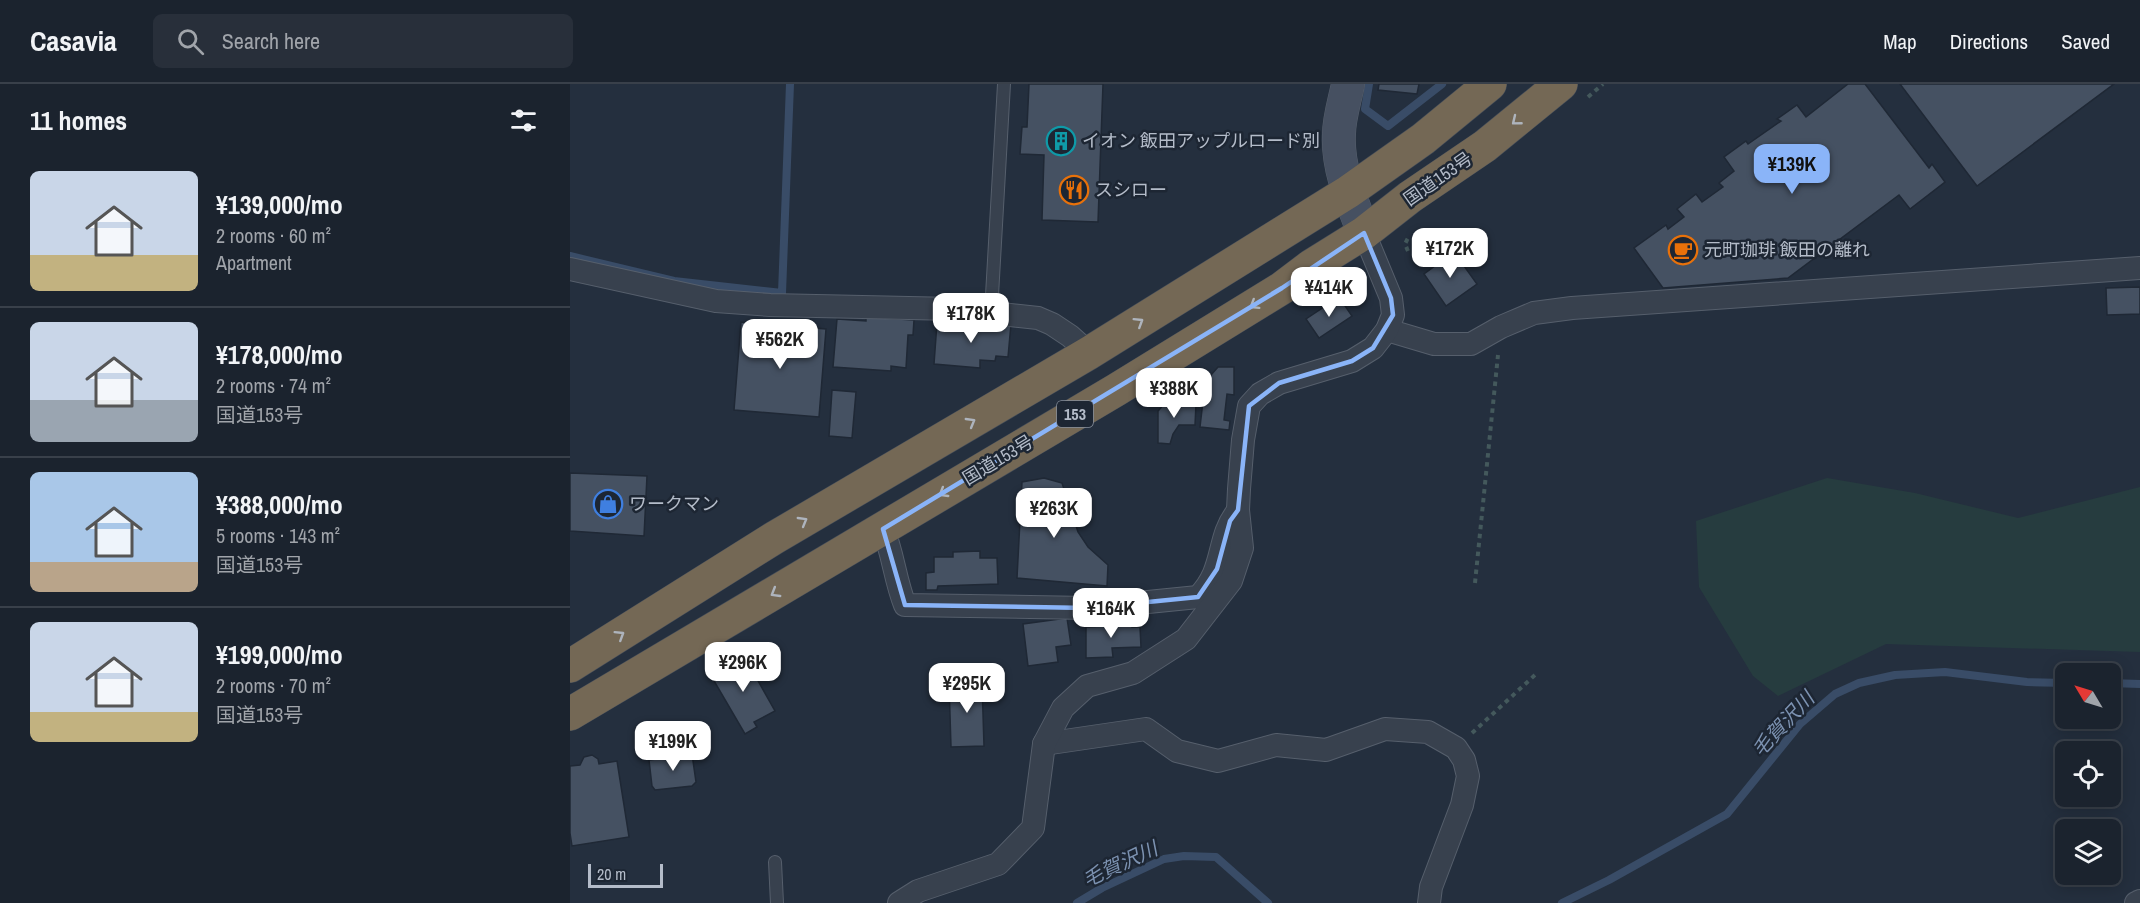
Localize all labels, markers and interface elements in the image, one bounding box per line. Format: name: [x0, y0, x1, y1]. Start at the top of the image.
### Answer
search box: [153, 14, 573, 68]
text: Casavia: [30, 22, 117, 60]
icon: search: [174, 25, 207, 58]
text: Search here: [222, 26, 320, 56]
text: Map: [1883, 27, 1917, 56]
text: Directions: [1950, 27, 2028, 56]
text: Saved: [2061, 27, 2110, 56]
text: 11 homes: [30, 103, 127, 138]
icon: filters: [507, 104, 540, 137]
one-way arrow: [1512, 114, 1523, 125]
building icon: イオン 飯田アップルロード別: [1045, 125, 1077, 157]
place label: イオン 飯田アップルロード別: [1082, 128, 1320, 153]
pin: ¥139K: [1750, 144, 1834, 195]
street label: 国道153号: [1398, 146, 1477, 211]
text: ¥139K: [1768, 150, 1816, 177]
restaurant icon: スシロー: [1058, 174, 1090, 206]
place label: スシロー: [1095, 177, 1167, 202]
text: ¥139,000/mo: [216, 187, 343, 222]
icon: home: [78, 195, 150, 267]
text: 2 rooms · 60 m²: [216, 222, 331, 249]
pin: ¥172K: [1408, 228, 1492, 279]
text: ¥172K: [1426, 234, 1474, 261]
cafe icon: 元町珈琲 飯田の離れ: [1667, 234, 1699, 266]
place label: 元町珈琲 飯田の離れ: [1704, 237, 1870, 262]
text: Apartment: [216, 249, 292, 276]
pin: ¥414K: [1287, 267, 1371, 318]
text: ¥414K: [1305, 273, 1353, 300]
pin: ¥178K: [929, 293, 1013, 344]
one-way arrow: [1250, 298, 1260, 310]
text: ¥178K: [947, 299, 995, 326]
one-way arrow: [1133, 318, 1143, 330]
pin: ¥562K: [738, 319, 822, 370]
text: ¥562K: [756, 325, 804, 352]
text: ¥178,000/mo: [216, 337, 343, 372]
icon: home: [78, 346, 150, 418]
pin: ¥388K: [1132, 368, 1216, 419]
text: 2 rooms · 74 m²: [216, 372, 331, 399]
text: ¥388K: [1150, 374, 1198, 401]
text: 国道153号: [216, 401, 303, 428]
road number: 153: [1057, 401, 1093, 427]
one-way arrow: [965, 418, 975, 430]
street label: 国道153号: [958, 429, 1038, 491]
one-way arrow: [939, 485, 949, 497]
text: ¥388,000/mo: [216, 487, 343, 522]
shop icon: ワークマン: [592, 488, 624, 520]
pin: ¥263K: [1012, 488, 1096, 539]
place label: ワークマン: [629, 491, 719, 516]
text: ¥263K: [1030, 494, 1078, 521]
icon: home: [78, 496, 150, 568]
one-way arrow: [797, 517, 807, 529]
text: 5 rooms · 143 m²: [216, 522, 340, 549]
text: 国道153号: [216, 551, 303, 578]
one-way arrow: [771, 585, 781, 597]
pin: ¥164K: [1069, 588, 1153, 639]
text: ¥164K: [1087, 594, 1135, 621]
one-way arrow: [614, 630, 624, 642]
text: ¥199,000/mo: [216, 637, 343, 672]
pin: ¥296K: [701, 642, 785, 693]
icon: home: [78, 646, 150, 718]
text: ¥296K: [719, 648, 767, 675]
pin: ¥295K: [925, 663, 1009, 714]
north arrow: [2055, 663, 2121, 729]
map controls: [2055, 663, 2121, 885]
text: ¥295K: [943, 669, 991, 696]
text: 2 rooms · 70 m²: [216, 672, 331, 699]
water label: 毛賀沢川: [1745, 684, 1821, 762]
text: 国道153号: [216, 701, 303, 728]
pin: ¥199K: [631, 721, 715, 772]
text: ¥199K: [649, 727, 697, 754]
button: locate: [2055, 741, 2121, 807]
button: layers: [2055, 819, 2121, 885]
water label: 毛賀沢川: [1078, 834, 1164, 893]
scale bar: [588, 861, 663, 888]
text: 20 m: [597, 863, 626, 885]

